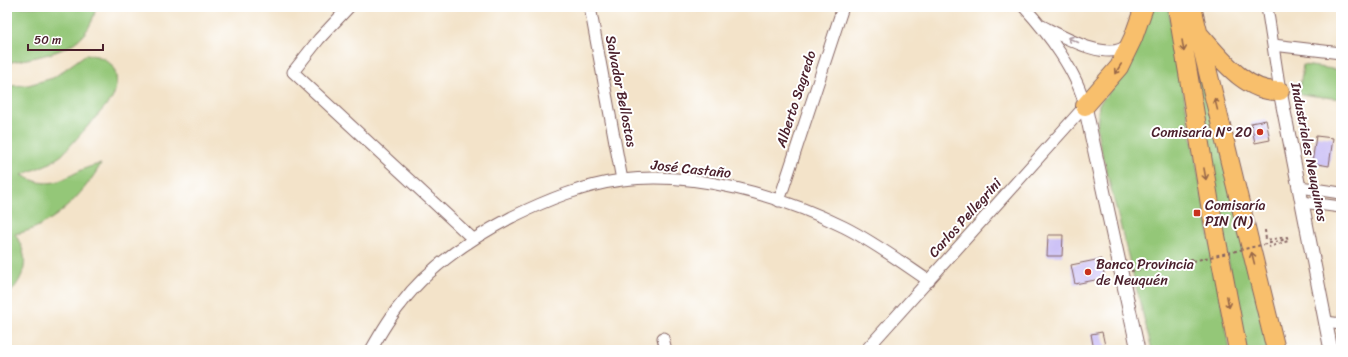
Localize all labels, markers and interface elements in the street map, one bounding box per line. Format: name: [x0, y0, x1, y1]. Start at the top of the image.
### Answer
scale bar: [28, 26, 103, 52]
text: 50 m: [34, 29, 61, 51]
street label: Salvador Bellostas: [598, 33, 644, 149]
one-way arrow: [1068, 36, 1080, 44]
one-way arrow: [1179, 39, 1187, 52]
street label: Alberto Sagredo: [768, 47, 823, 152]
one-way arrow: [1114, 63, 1122, 74]
street label: Industriales Neuquinos: [1283, 79, 1335, 224]
one-way arrow: [1211, 98, 1219, 111]
place label: Comisaría N° 20: [1152, 120, 1252, 145]
marker: Comisaría N° 20: [1255, 127, 1265, 137]
street label: José Castaño: [649, 152, 732, 186]
one-way arrow: [1201, 167, 1209, 180]
street label: Carlos Pellegrini: [922, 171, 1009, 264]
place label: Comisaría PIN (N): [1205, 193, 1266, 234]
marker: Comisaría PIN (N): [1192, 208, 1202, 218]
one-way arrow: [1249, 251, 1257, 264]
place label: Banco Provincia de Neuquén: [1096, 252, 1194, 293]
marker: Banco Provincia de Neuquén: [1083, 267, 1093, 277]
one-way arrow: [1225, 295, 1233, 308]

